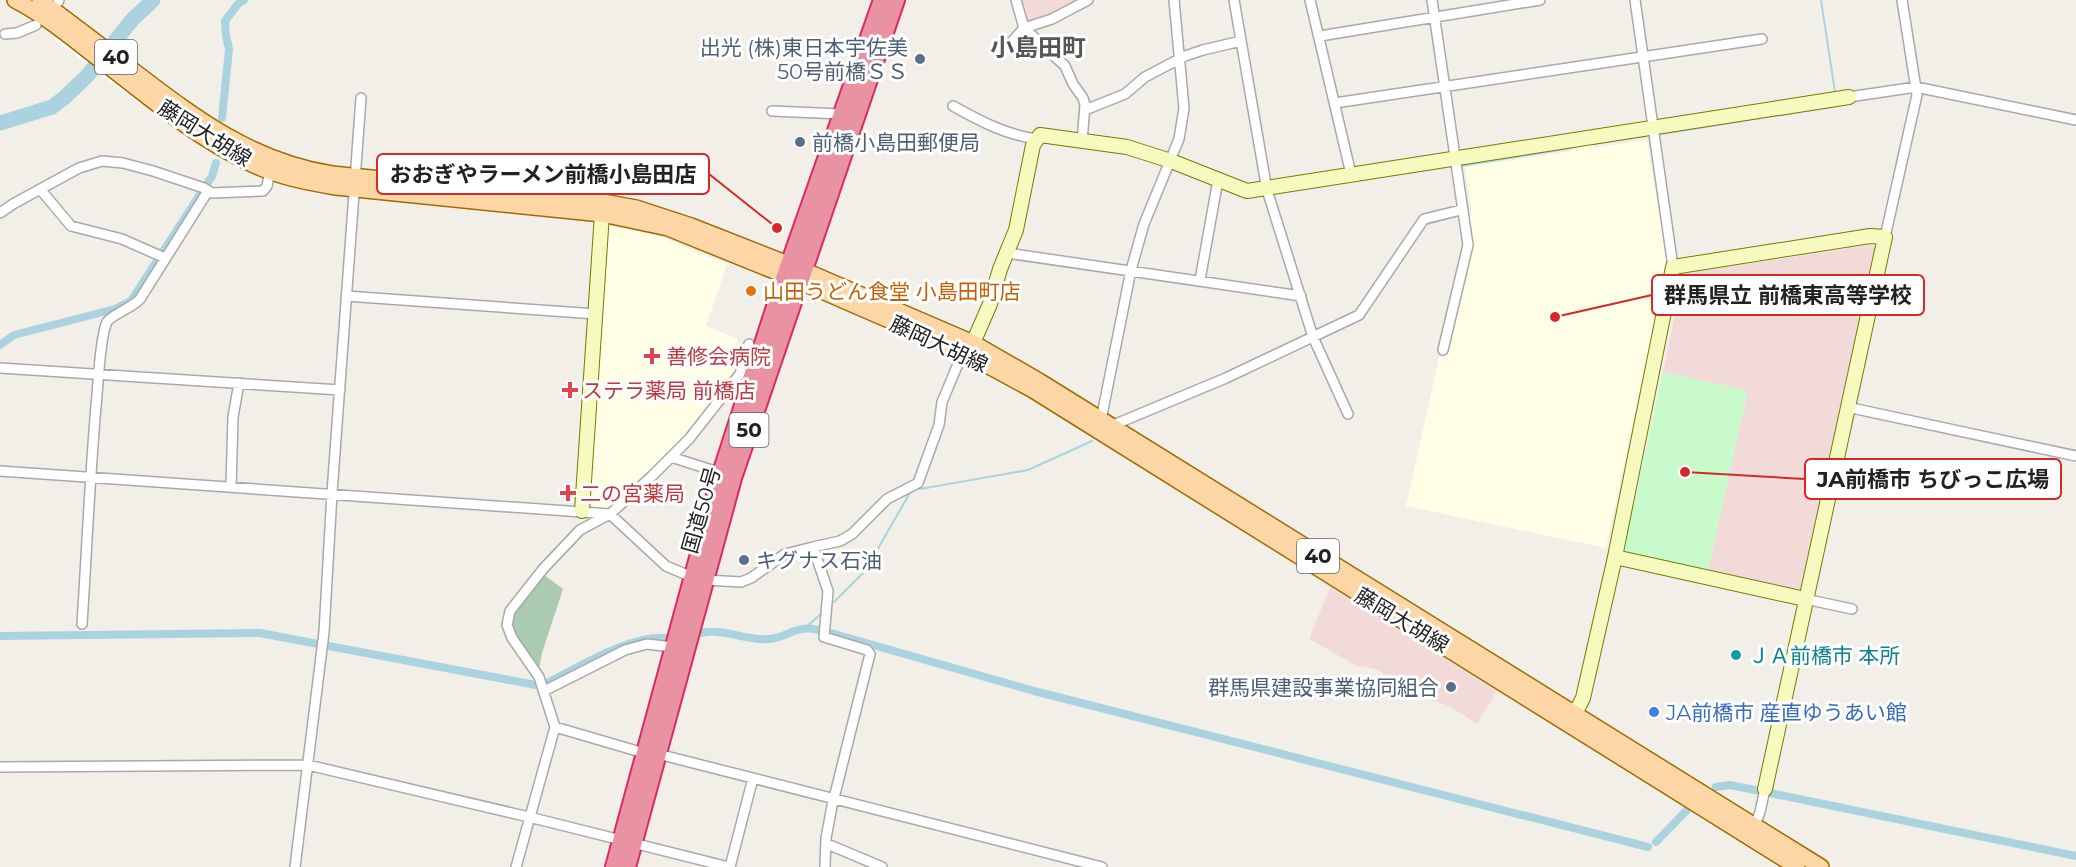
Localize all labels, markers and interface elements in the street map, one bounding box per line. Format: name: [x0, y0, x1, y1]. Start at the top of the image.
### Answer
district label: 小島田町: [990, 33, 1086, 62]
place label: 出光 (株)東日本宇佐美 50号前橋ＳＳ: [700, 35, 908, 84]
road number: 40: [95, 40, 137, 74]
marker: 出光 (株)東日本宇佐美 50号前橋ＳＳ: [913, 52, 927, 66]
street label: 藤岡大胡線: [154, 95, 256, 171]
place label: 前橋小島田郵便局: [812, 130, 980, 155]
marker: 前橋小島田郵便局: [793, 135, 807, 149]
callout: おおぎやラーメン前橋小島田店: [377, 154, 709, 194]
text: おおぎやラーメン前橋小島田店: [389, 161, 697, 188]
callout: 群馬県立 前橋東高等学校: [1652, 275, 1924, 315]
place label: 山田うどん食堂 小島田町店: [763, 279, 1021, 304]
text: 群馬県立 前橋東高等学校: [1664, 282, 1912, 309]
marker: 山田うどん食堂 小島田町店: [744, 284, 758, 298]
street label: 藤岡大胡線: [886, 310, 992, 378]
place label: 善修会病院: [666, 344, 771, 369]
marker: 善修会病院: [643, 347, 661, 365]
place label: ステラ薬局 前橋店: [582, 378, 756, 403]
marker: ステラ薬局 前橋店: [563, 383, 577, 397]
road number: 50: [730, 413, 768, 447]
callout: JA前橋市 ちびっこ広場: [1805, 459, 2061, 499]
street label: 国道50号: [677, 464, 725, 556]
text: JA前橋市 ちびっこ広場: [1816, 466, 2049, 493]
place label: 二の宮薬局: [580, 481, 685, 506]
marker: 二の宮薬局: [561, 486, 575, 500]
road number: 40: [1297, 539, 1339, 573]
place label: キグナス石油: [756, 548, 882, 573]
marker: キグナス石油: [737, 553, 751, 567]
street label: 藤岡大胡線: [1351, 582, 1453, 658]
place label: ＪＡ前橋市 本所: [1748, 643, 1901, 668]
marker: ＪＡ前橋市 本所: [1729, 648, 1743, 662]
place label: 群馬県建設事業協同組合: [1208, 675, 1439, 700]
marker: 群馬県建設事業協同組合: [1444, 680, 1458, 694]
place label: JA前橋市 産直ゆうあい館: [1665, 700, 1907, 725]
marker: JA前橋市 産直ゆうあい館: [1647, 705, 1661, 719]

